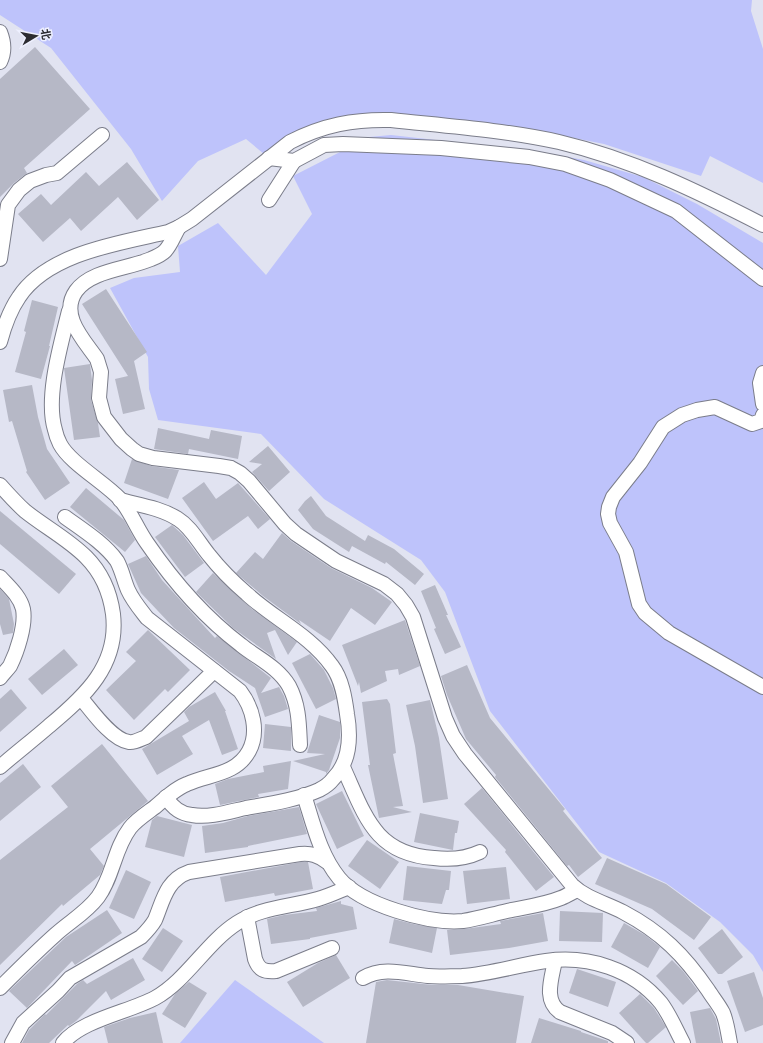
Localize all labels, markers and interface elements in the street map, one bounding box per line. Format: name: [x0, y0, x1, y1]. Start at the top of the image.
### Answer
north arrow: [16, 16, 56, 56]
text: 北: [38, 28, 53, 41]

